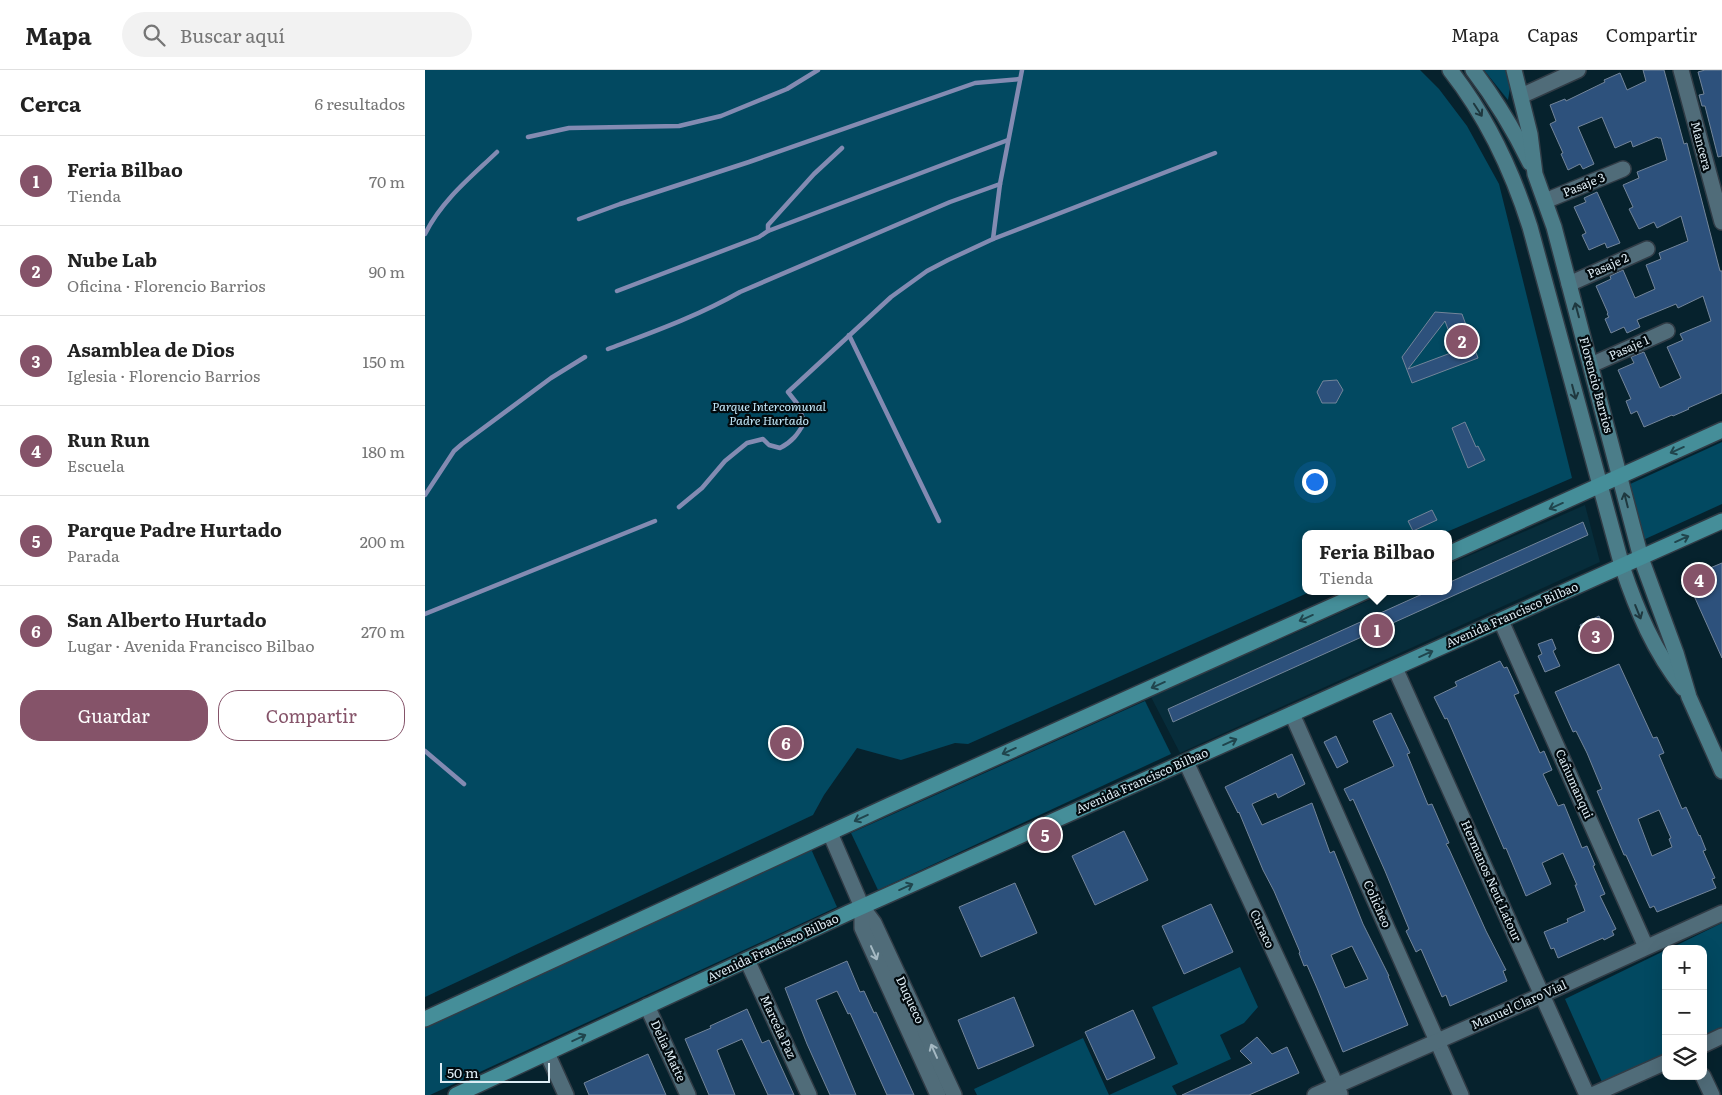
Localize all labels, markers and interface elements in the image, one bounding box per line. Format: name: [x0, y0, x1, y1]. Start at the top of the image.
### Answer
search box: [122, 12, 472, 57]
text: Mapa: [25, 17, 92, 52]
icon: search: [140, 21, 168, 49]
text: Buscar aquí: [180, 21, 285, 49]
text: Mapa: [1451, 21, 1499, 48]
text: Capas: [1527, 21, 1578, 48]
text: Compartir: [1606, 21, 1697, 48]
text: Cerca: [20, 87, 81, 118]
text: 6 resultados: [314, 91, 405, 115]
one-way arrow: [1473, 102, 1483, 116]
street label: Mancera: [1687, 119, 1717, 173]
text: Feria Bilbao: [67, 155, 183, 183]
street label: Pasaje 3: [1560, 167, 1607, 201]
text: 1: [33, 169, 39, 193]
text: 70 m: [369, 169, 405, 193]
text: Tienda: [67, 183, 121, 207]
text: Nube Lab: [67, 245, 157, 273]
street label: Pasaje 2: [1584, 248, 1631, 282]
text: 2: [32, 259, 40, 283]
text: 90 m: [369, 259, 405, 283]
text: Oficina · Florencio Barrios: [67, 273, 265, 297]
one-way arrow: [1571, 303, 1581, 319]
pin: 2: [1446, 322, 1478, 360]
street label: Pasaje 1: [1606, 330, 1652, 364]
text: Asamblea de Dios: [67, 335, 234, 363]
street label: Florencio Barrios: [1575, 335, 1619, 435]
text: 3: [32, 349, 40, 373]
text: 150 m: [362, 349, 405, 373]
text: Iglesia · Florencio Barrios: [67, 363, 260, 387]
one-way arrow: [1570, 383, 1579, 399]
park label: Parque Intercomunal Padre Hurtado: [712, 397, 827, 429]
text: Run Run: [67, 425, 150, 453]
text: 4: [31, 439, 41, 463]
text: 180 m: [362, 439, 405, 463]
one-way arrow: [1670, 446, 1685, 456]
text: Escuela: [67, 453, 125, 477]
your location: [1302, 469, 1328, 495]
one-way arrow: [1621, 492, 1630, 508]
one-way arrow: [1549, 501, 1564, 511]
text: Parque Padre Hurtado: [67, 515, 282, 543]
text: 5: [32, 529, 40, 553]
text: 200 m: [360, 529, 405, 553]
popup: [1302, 530, 1452, 595]
one-way arrow: [1674, 534, 1689, 544]
text: Feria Bilbao: [1319, 537, 1435, 565]
text: Parada: [67, 543, 120, 567]
pin: 4: [1683, 561, 1715, 599]
text: Tienda: [1319, 565, 1373, 589]
street label: Avenida Francisco Bilbao: [1442, 577, 1581, 651]
one-way arrow: [1634, 604, 1643, 619]
text: San Alberto Hurtado: [67, 605, 267, 633]
pin: 1: [1361, 611, 1393, 649]
one-way arrow: [1299, 614, 1314, 624]
pin: 3: [1580, 617, 1612, 655]
text: 6: [31, 619, 41, 643]
text: 270 m: [361, 619, 405, 643]
text: Lugar · Avenida Francisco Bilbao: [67, 633, 315, 657]
one-way arrow: [1418, 648, 1433, 658]
one-way arrow: [1151, 680, 1166, 690]
button: Guardar: [20, 690, 208, 741]
button: Compartir: [218, 690, 405, 741]
pin: 6: [770, 724, 802, 762]
one-way arrow: [1222, 736, 1237, 746]
street label: Avenida Francisco Bilbao: [1072, 743, 1211, 817]
street label: Cañumanqui: [1552, 746, 1598, 821]
one-way arrow: [1002, 747, 1017, 756]
one-way arrow: [854, 814, 869, 824]
pin: 5: [1029, 816, 1061, 854]
street label: Hermanos Neut Latour: [1457, 817, 1527, 944]
street label: Colicheo: [1359, 877, 1396, 930]
one-way arrow: [898, 881, 913, 891]
street label: Curaco: [1246, 906, 1280, 951]
street label: Avenida Francisco Bilbao: [704, 909, 841, 986]
one-way arrow: [869, 945, 879, 960]
map controls: [1662, 945, 1707, 1080]
button: +: [1662, 945, 1707, 990]
street label: Duqueco: [892, 973, 930, 1026]
street label: Manuel Claro Vial: [1468, 975, 1569, 1033]
button: −: [1662, 990, 1707, 1035]
street label: Marcela Paz: [756, 992, 802, 1061]
street label: Delia Matte: [647, 1017, 691, 1084]
one-way arrow: [571, 1032, 586, 1042]
button: layers: [1662, 1035, 1707, 1080]
one-way arrow: [928, 1044, 938, 1059]
scale bar: [440, 1060, 550, 1083]
text: 50 m: [447, 1062, 479, 1082]

